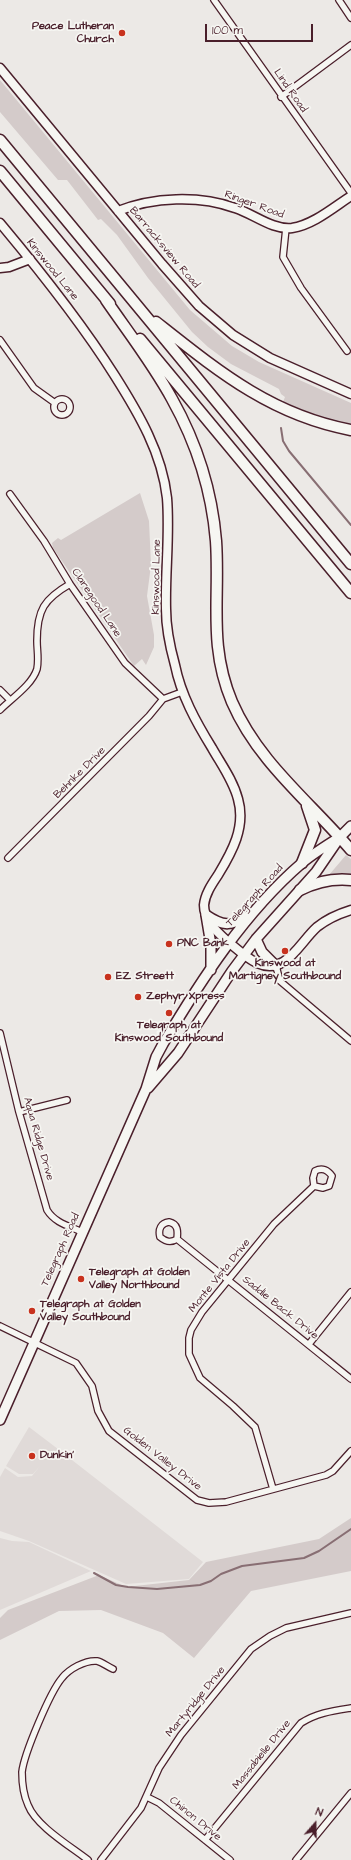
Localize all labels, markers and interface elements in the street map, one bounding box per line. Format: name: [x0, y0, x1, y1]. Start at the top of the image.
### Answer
scale bar: [207, 16, 315, 42]
place label: Peace Lutheran Church: [32, 20, 114, 46]
text: 100 m: [212, 22, 243, 39]
marker: Peace Lutheran Church: [117, 28, 127, 38]
street label: Lind Road: [270, 67, 310, 115]
street label: Ringer Road: [222, 188, 286, 222]
street label: Barracksview Road: [126, 205, 202, 291]
street label: Kinswood Lane: [23, 237, 81, 303]
street label: Kinswood Lane: [150, 539, 164, 615]
street label: Claregood Lane: [68, 566, 124, 640]
street label: Behnke Drive: [51, 744, 109, 802]
street label: Telegraph Road: [224, 862, 286, 930]
place label: PNC Bank: [177, 937, 229, 951]
marker: PNC Bank: [164, 939, 174, 949]
marker: Kinswood at Martigney Southbound: [280, 946, 290, 956]
place label: Kinswood at Martigney Southbound: [229, 957, 341, 983]
place label: EZ Streett: [116, 970, 174, 984]
marker: EZ Streett: [103, 972, 113, 982]
place label: Zephyr Xpress: [146, 990, 224, 1004]
marker: Zephyr Xpress: [133, 992, 143, 1002]
marker: Telegraph at Kinswood Southbound: [164, 1008, 174, 1018]
place label: Telegraph at Kinswood Southbound: [115, 1019, 223, 1045]
street label: Aqua Ridge Drive: [20, 1096, 56, 1182]
street label: Telegraph Road: [39, 1211, 83, 1289]
street label: Monte Vista Drive: [186, 1237, 254, 1315]
place label: Telegraph at Golden Valley Northbound: [89, 1266, 190, 1292]
street label: Saddle Back Drive: [239, 1273, 321, 1343]
marker: Telegraph at Golden Valley Northbound: [76, 1274, 86, 1284]
place label: Telegraph at Golden Valley Southbound: [40, 1298, 141, 1324]
marker: Telegraph at Golden Valley Southbound: [27, 1306, 37, 1316]
street label: Golden Valley Drive: [120, 1424, 204, 1494]
place label: Dunkin': [40, 1449, 74, 1463]
marker: Dunkin': [27, 1451, 37, 1461]
street label: Martyridge Drive: [163, 1664, 229, 1740]
street label: Massabielle Drive: [230, 1718, 294, 1792]
street label: Chinon Drive: [166, 1794, 224, 1844]
north arrow: [295, 1804, 335, 1844]
text: N: [313, 1804, 325, 1820]

